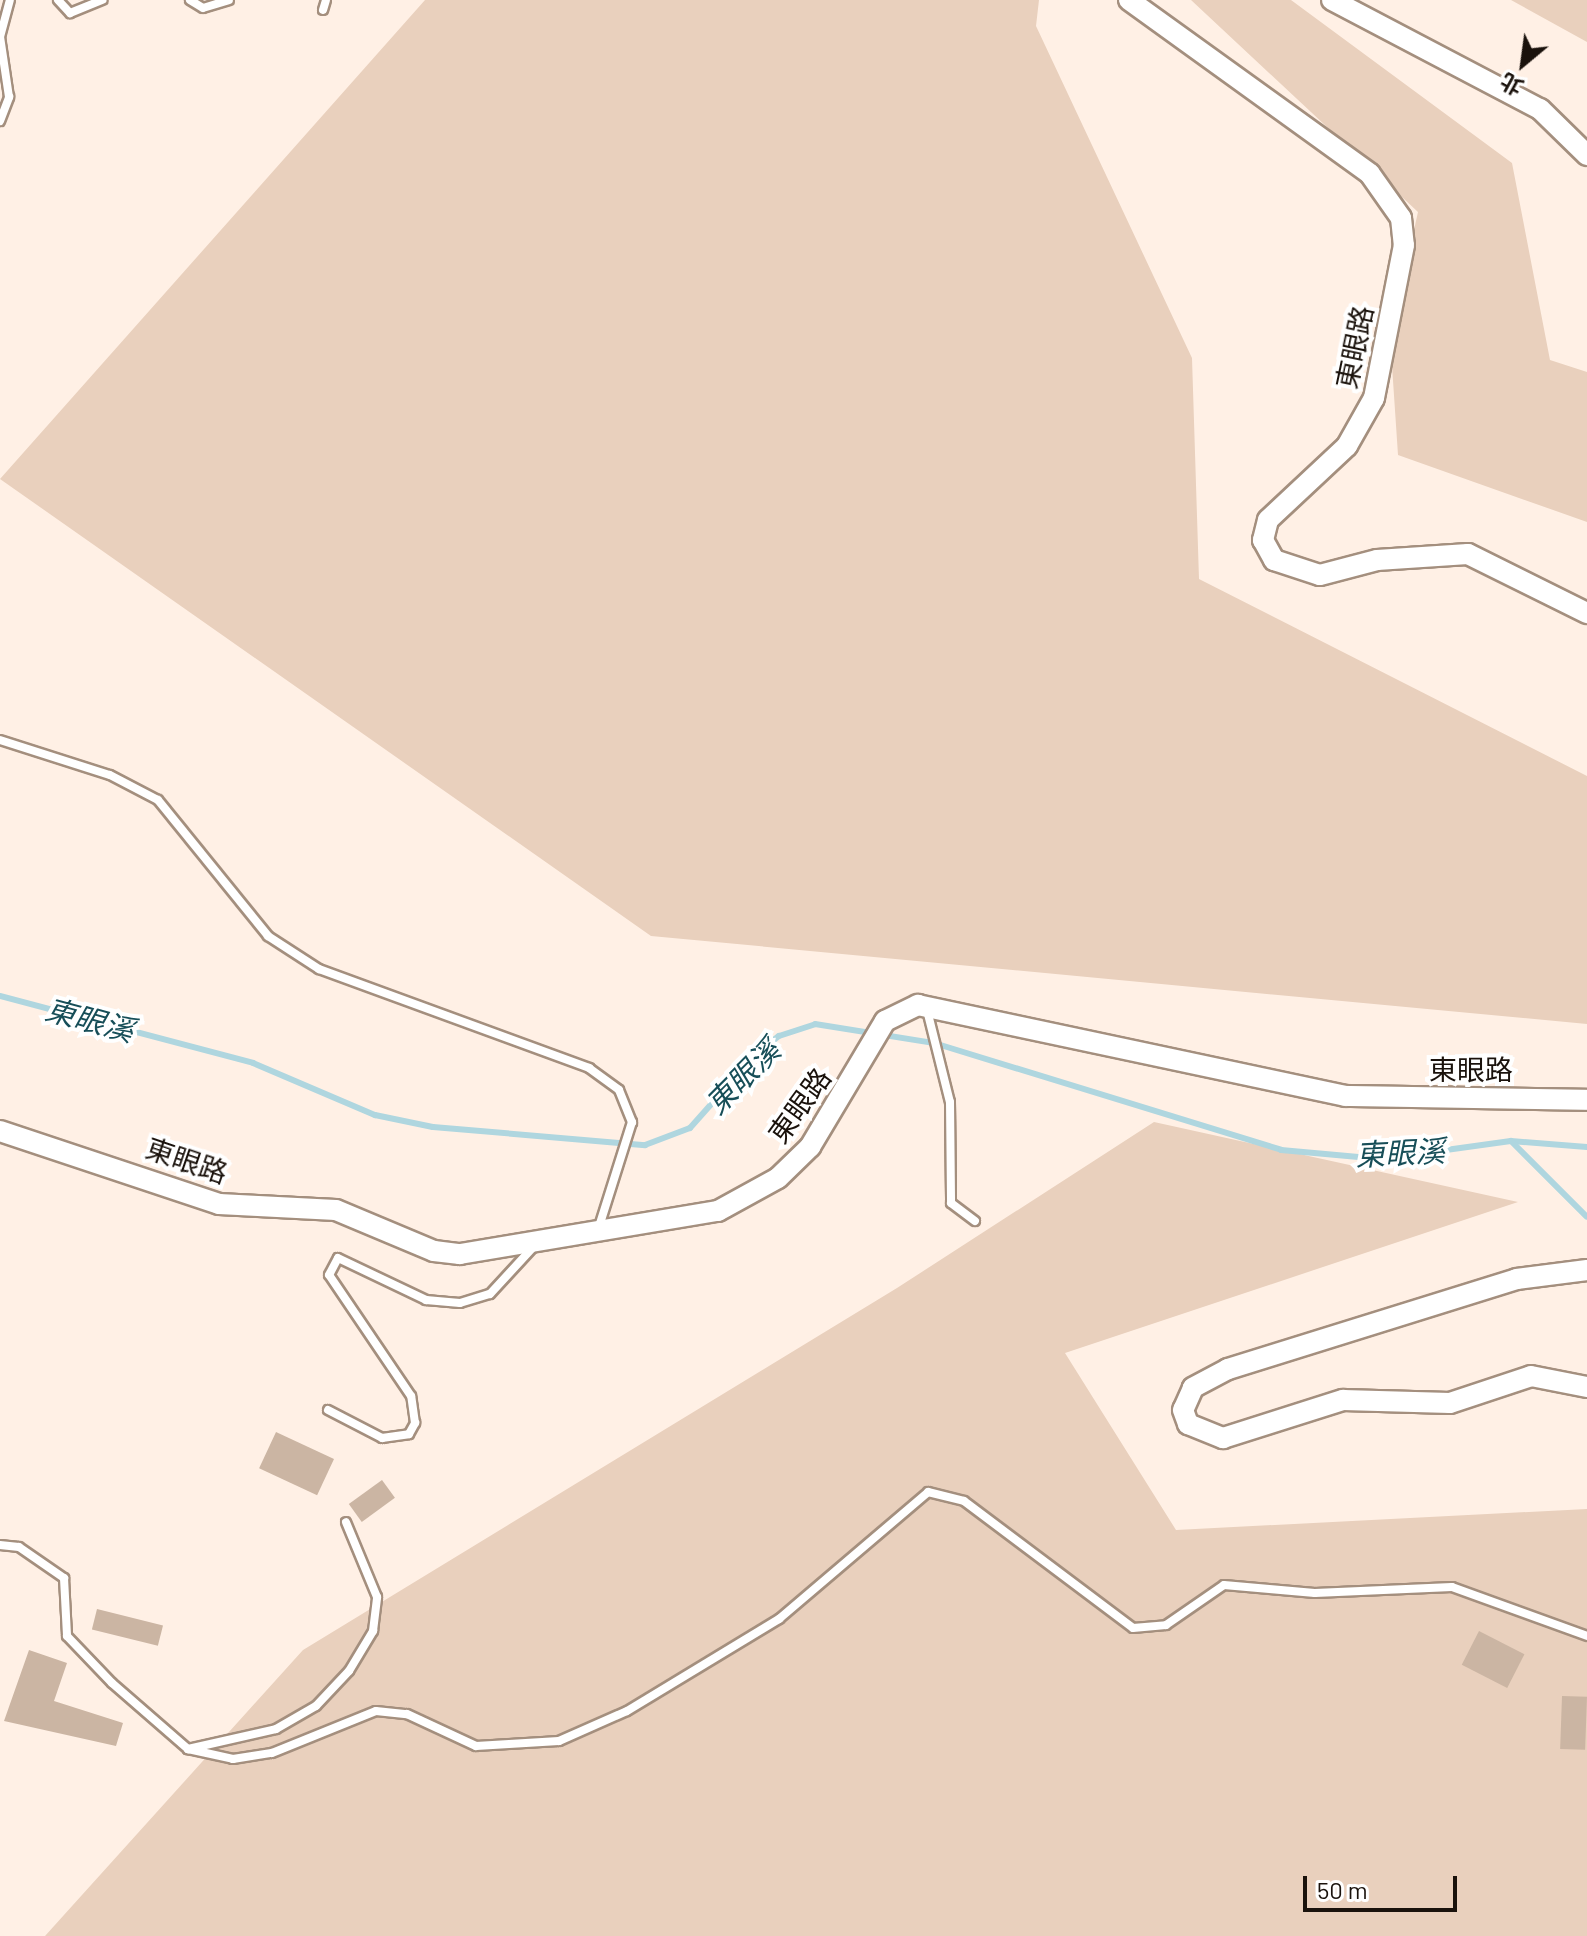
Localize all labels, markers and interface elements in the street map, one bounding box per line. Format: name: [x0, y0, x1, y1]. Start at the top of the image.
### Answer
north arrow: [1483, 24, 1563, 104]
text: 北: [1495, 68, 1527, 102]
street label: 東眼路: [1329, 302, 1379, 392]
water label: 東眼溪: [42, 990, 138, 1048]
water label: 東眼溪: [697, 1031, 787, 1121]
street label: 東眼路: [1429, 1052, 1513, 1086]
street label: 東眼路: [761, 1061, 837, 1149]
street label: 東眼路: [142, 1130, 232, 1190]
water label: 東眼溪: [1354, 1132, 1446, 1172]
scale bar: [1307, 1860, 1461, 1910]
text: 50 m: [1317, 1875, 1368, 1904]

